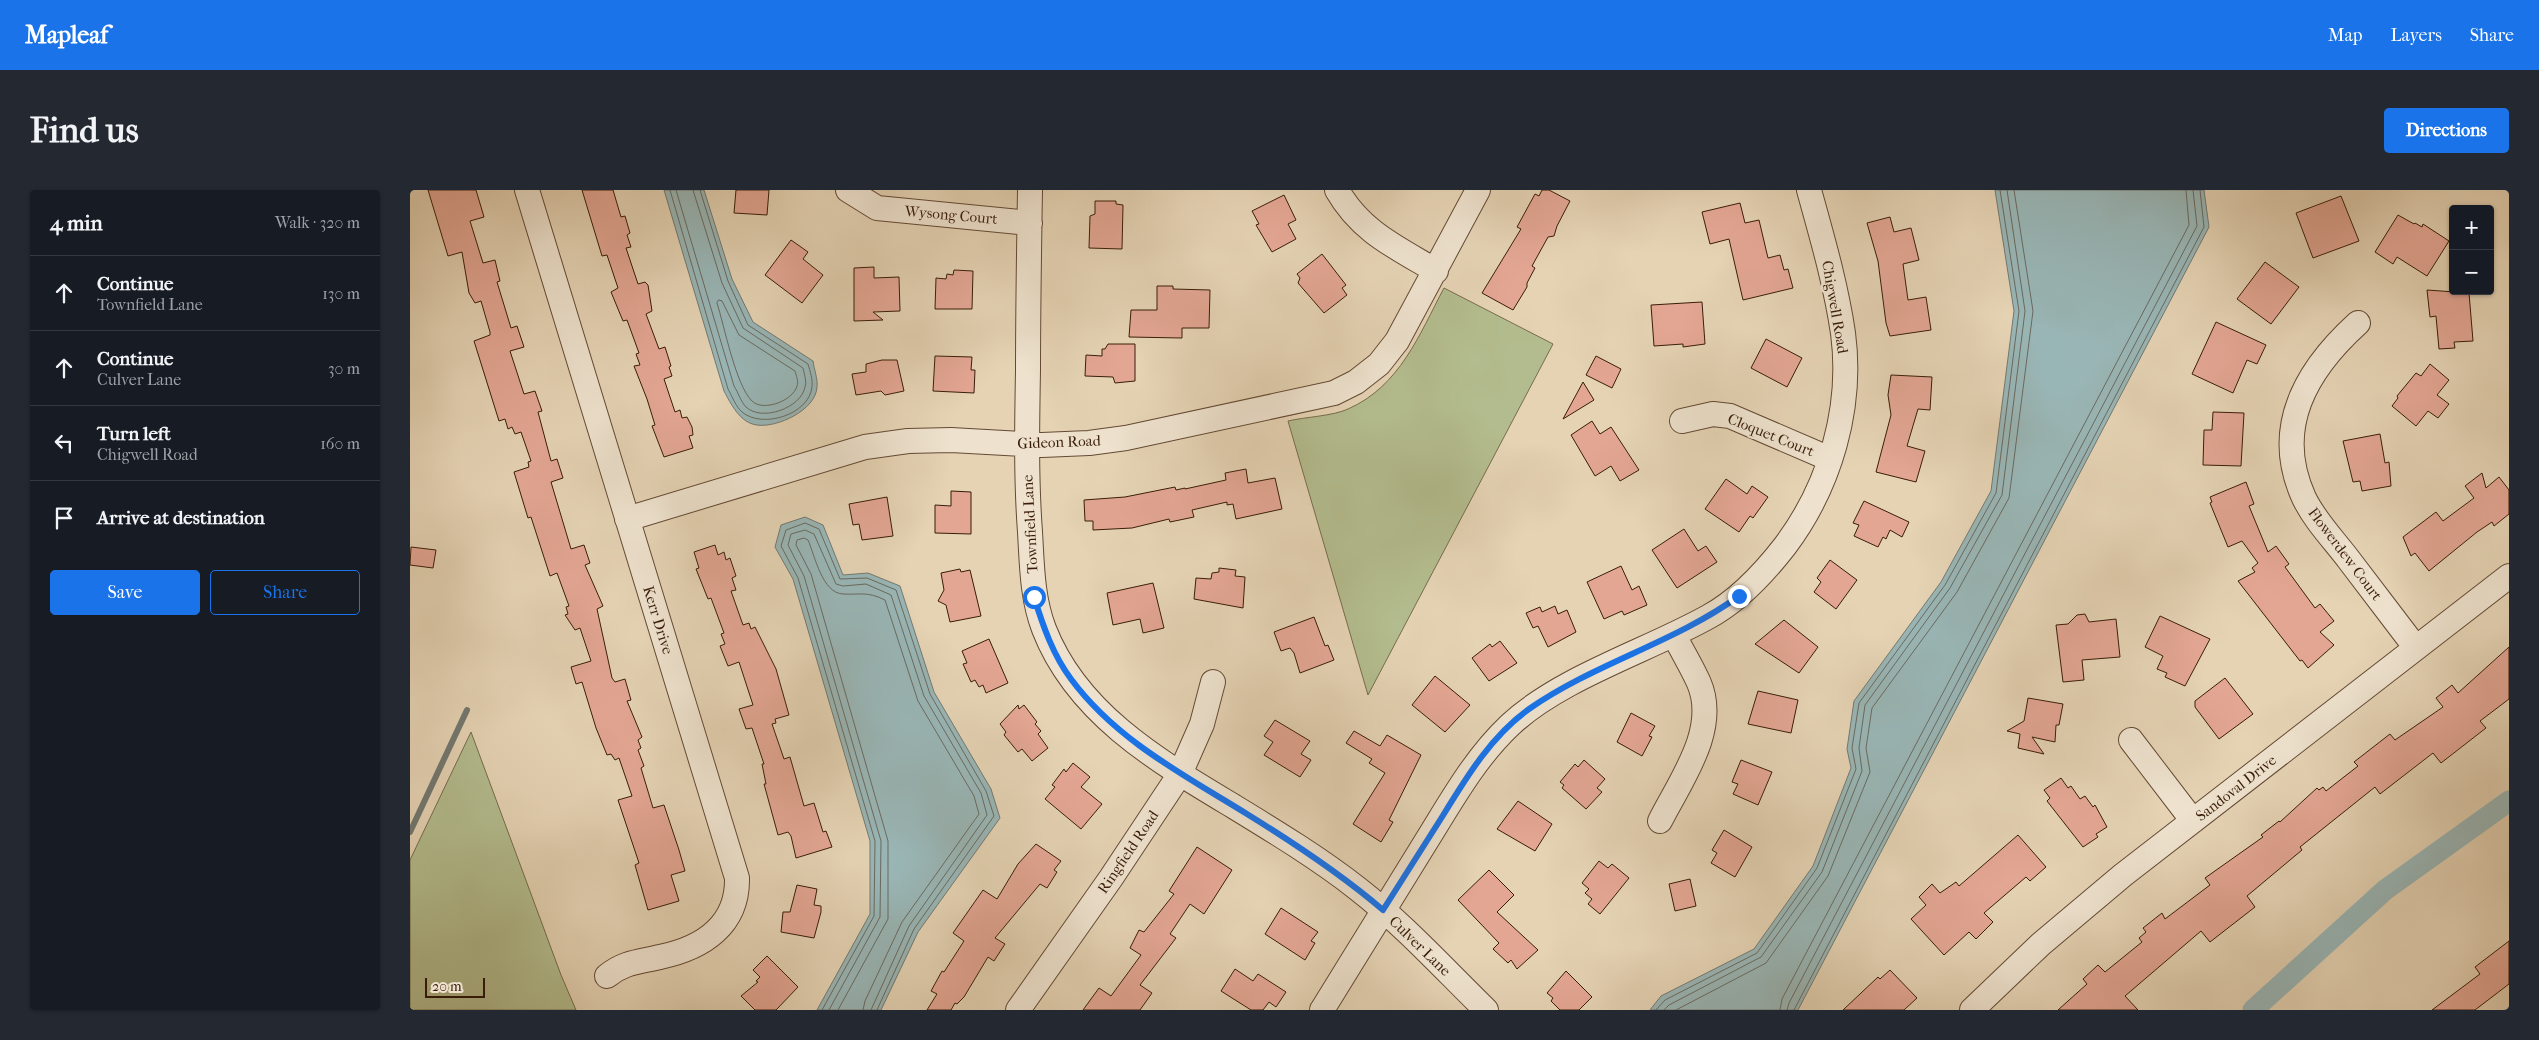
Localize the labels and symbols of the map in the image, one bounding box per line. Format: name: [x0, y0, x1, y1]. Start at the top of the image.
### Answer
street label: Wysong Court: [903, 202, 999, 228]
street label: Chigwell Road: [1818, 259, 1852, 356]
street label: Cloquet Court: [1725, 409, 1818, 461]
street label: Gideon Road: [1017, 432, 1102, 452]
street label: Townfield Lane: [1018, 473, 1042, 574]
street label: Flowerdew Court: [2304, 504, 2386, 605]
street label: Kerr Drive: [639, 584, 677, 657]
route end: [1728, 585, 1751, 608]
route start: [1023, 586, 1046, 609]
street label: Sandoval Drive: [2192, 751, 2280, 825]
street label: Ringfield Road: [1094, 806, 1163, 897]
street label: Culver Lane: [1385, 912, 1455, 980]
scale bar: [425, 975, 485, 998]

